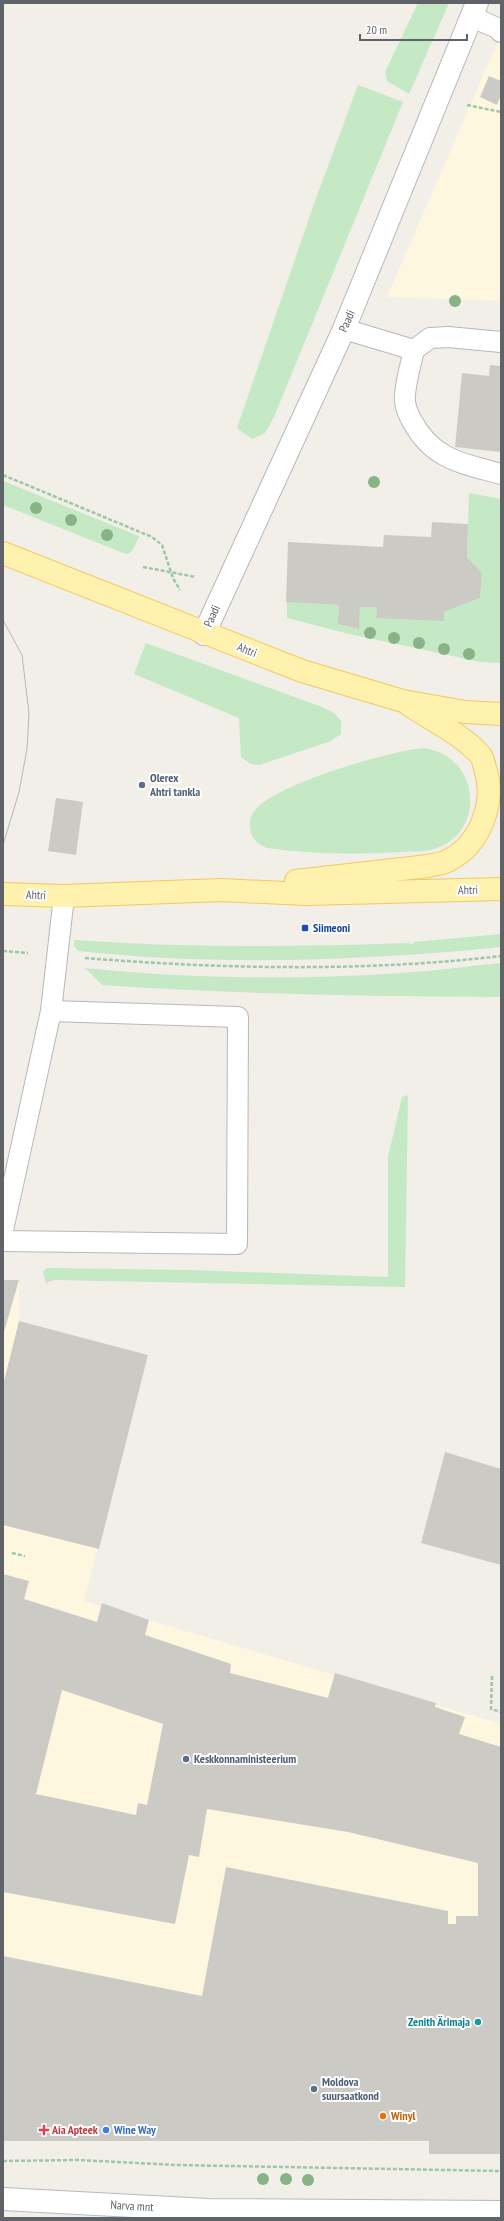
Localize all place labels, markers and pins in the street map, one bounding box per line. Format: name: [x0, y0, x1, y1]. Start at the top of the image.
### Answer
place label: Olerex Ahtri tankla: [149, 770, 200, 799]
marker: Olerex Ahtri tankla: [137, 780, 147, 790]
place label: Siimeoni: [313, 920, 350, 935]
marker: Siimeoni: [300, 923, 310, 933]
place label: Keskkonnaministeerium: [194, 1751, 296, 1766]
marker: Keskkonnaministeerium: [181, 1754, 191, 1764]
place label: Zenith Ärimaja: [408, 2014, 470, 2029]
marker: Zenith Ärimaja: [473, 2017, 483, 2027]
place label: Moldova suursaatkond: [322, 2074, 379, 2103]
marker: Moldova suursaatkond: [309, 2084, 319, 2094]
place label: Winyl: [390, 2108, 415, 2123]
marker: Winyl: [378, 2111, 388, 2121]
place label: Aia Apteek: [51, 2122, 98, 2137]
place label: Wine Way: [113, 2122, 156, 2137]
marker: Aia Apteek: [39, 2125, 49, 2135]
marker: Wine Way: [101, 2125, 111, 2135]

